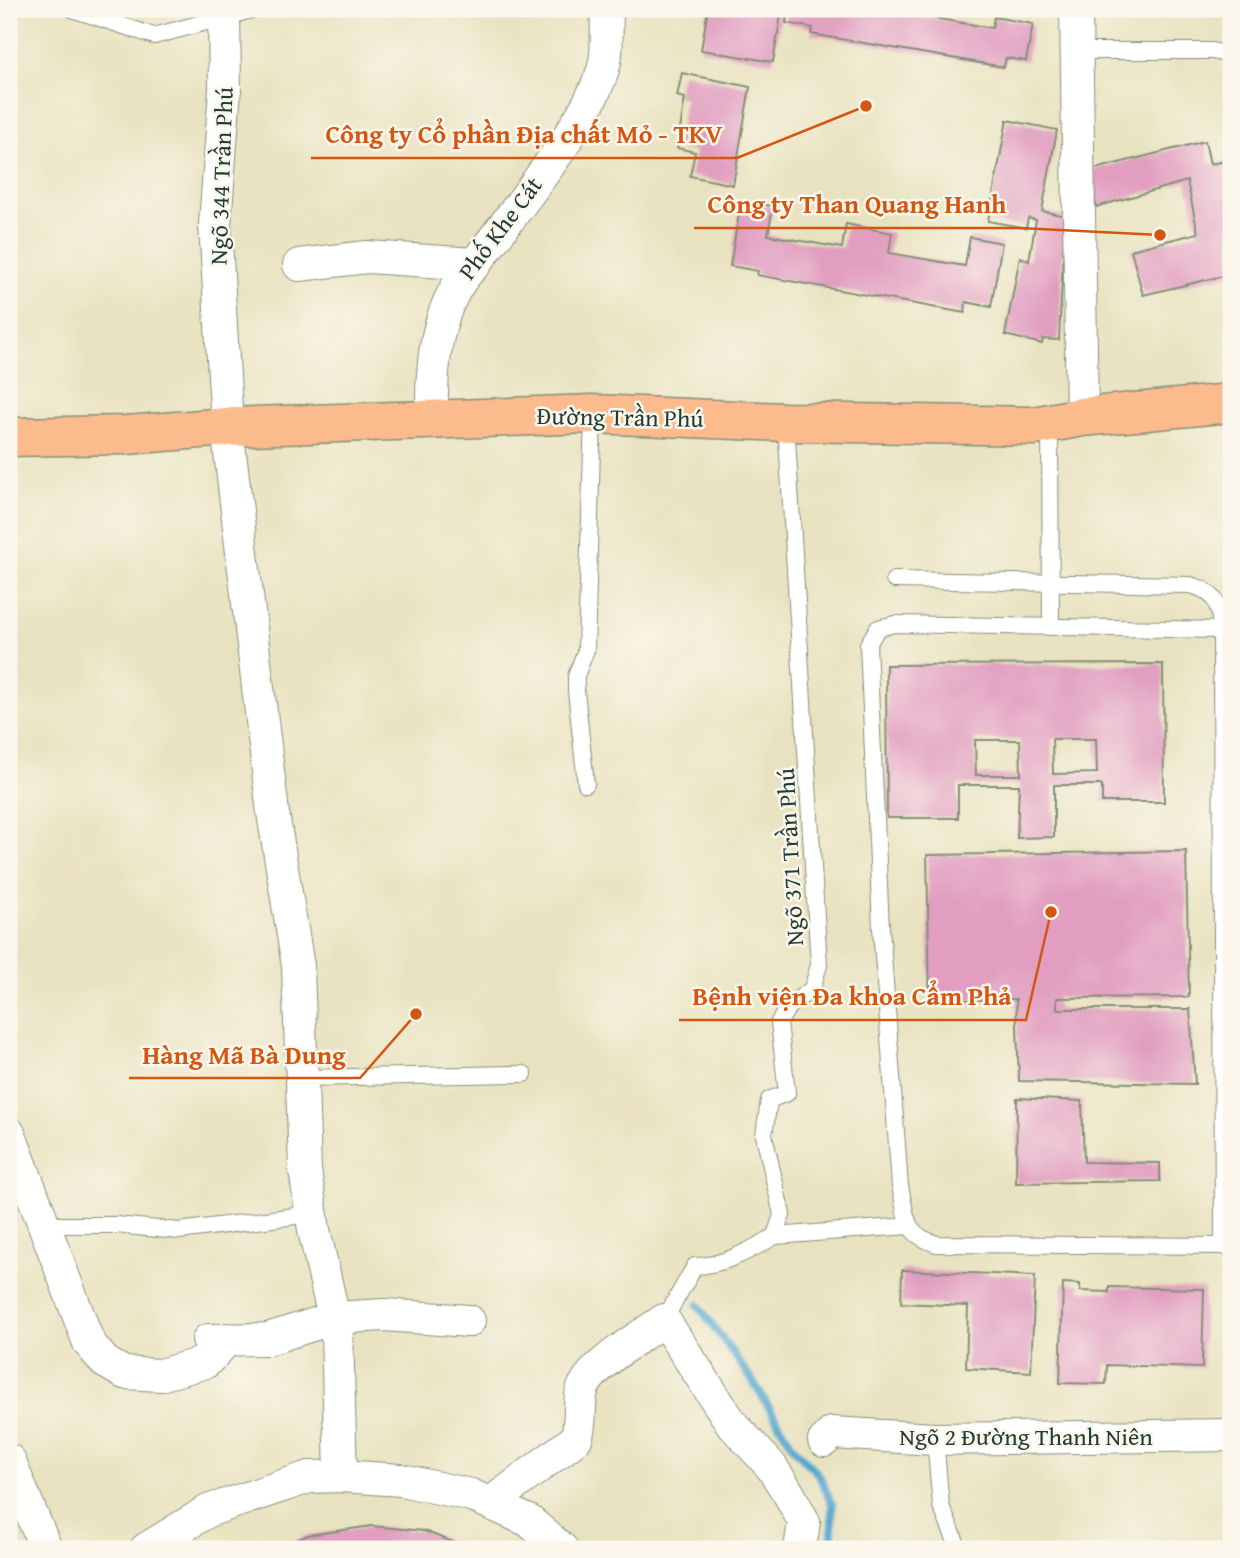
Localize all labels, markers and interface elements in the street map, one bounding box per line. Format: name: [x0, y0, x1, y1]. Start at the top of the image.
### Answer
street label: Ngõ 344 Trần Phú: [200, 86, 242, 266]
callout: Công ty Cổ phần Địa chất Mỏ - TKV: [311, 111, 737, 158]
text: Công ty Cổ phần Địa chất Mỏ - TKV: [325, 114, 723, 153]
street label: Phố Khe Cát: [450, 169, 551, 287]
callout: Công ty Than Quang Hanh: [694, 181, 1020, 228]
text: Công ty Than Quang Hanh: [708, 184, 1007, 223]
street label: Đường Trần Phú: [536, 398, 704, 436]
street label: Ngõ 371 Trần Phú: [768, 767, 812, 947]
callout: Bệnh viện Đa khoa Cẩm Phả: [679, 973, 1026, 1020]
text: Bệnh viện Đa khoa Cẩm Phả: [692, 976, 1012, 1015]
callout: Hàng Mã Bà Dung: [129, 1031, 360, 1078]
text: Hàng Mã Bà Dung: [142, 1035, 346, 1074]
street label: Ngõ 2 Đường Thanh Niên: [899, 1419, 1153, 1454]

